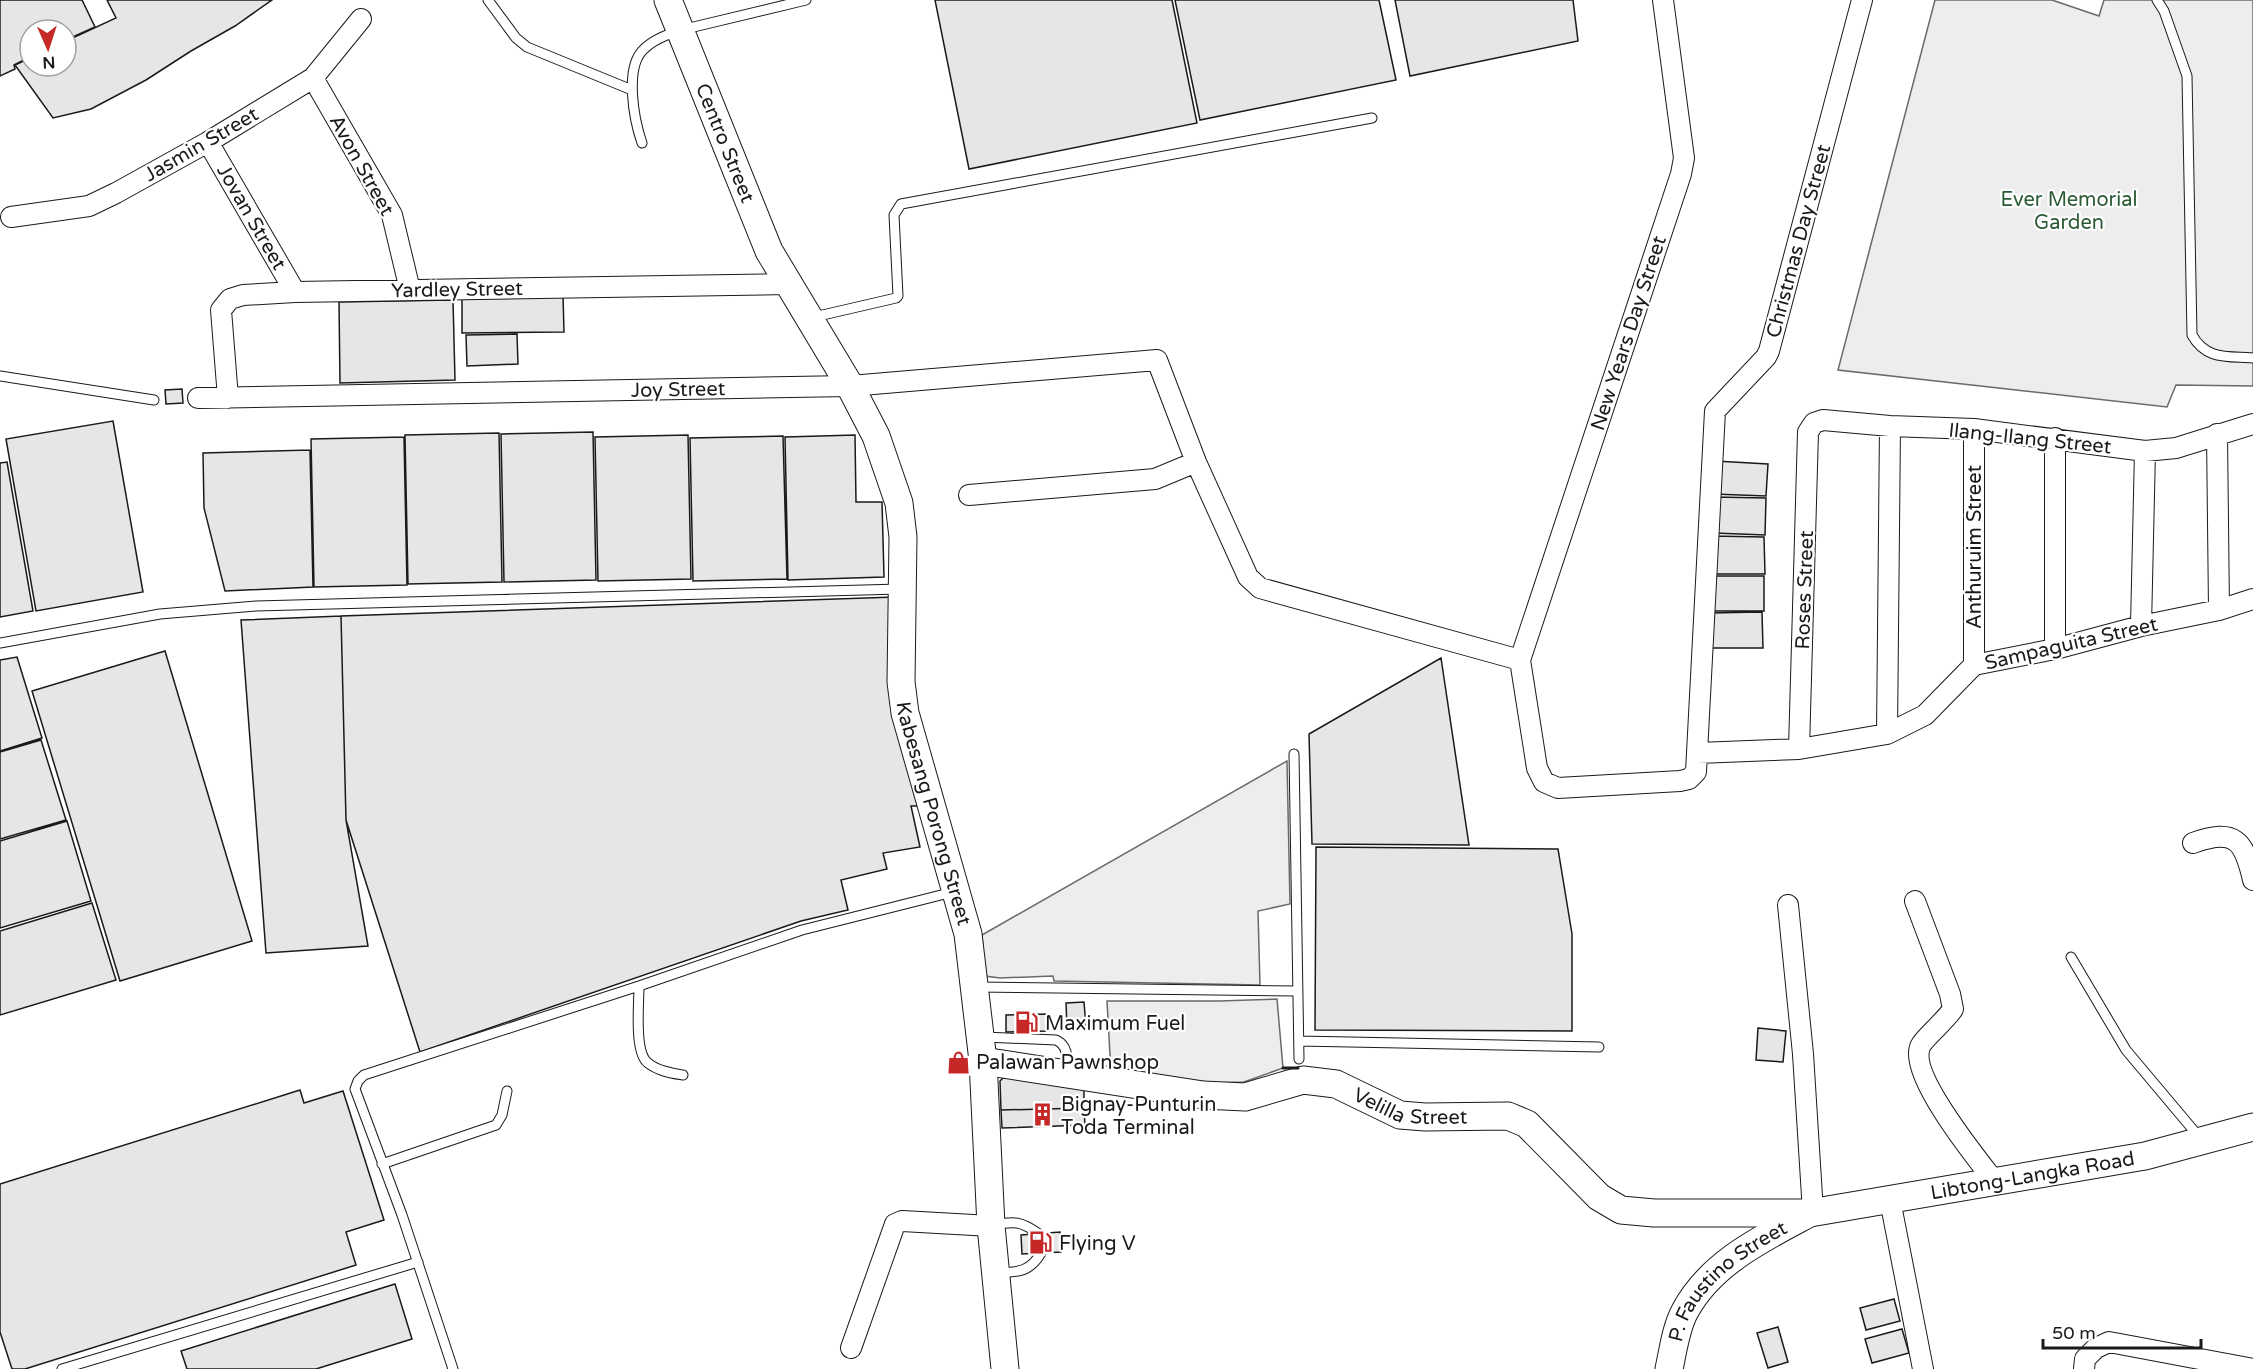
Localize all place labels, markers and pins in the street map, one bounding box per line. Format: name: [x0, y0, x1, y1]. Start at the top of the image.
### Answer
fuel station icon: Maximum Fuel: [1014, 1010, 1040, 1036]
place label: Maximum Fuel: [1045, 1012, 1185, 1036]
shop icon: Palawan Pawnshop: [945, 1049, 971, 1075]
place label: Palawan Pawnshop: [976, 1051, 1159, 1075]
place label: Bignay-Punturin Toda Terminal: [1061, 1093, 1216, 1140]
building icon: Bignay-Punturin Toda Terminal: [1030, 1102, 1056, 1128]
fuel station icon: Flying V: [1028, 1230, 1054, 1256]
place label: Flying V: [1059, 1232, 1136, 1256]

